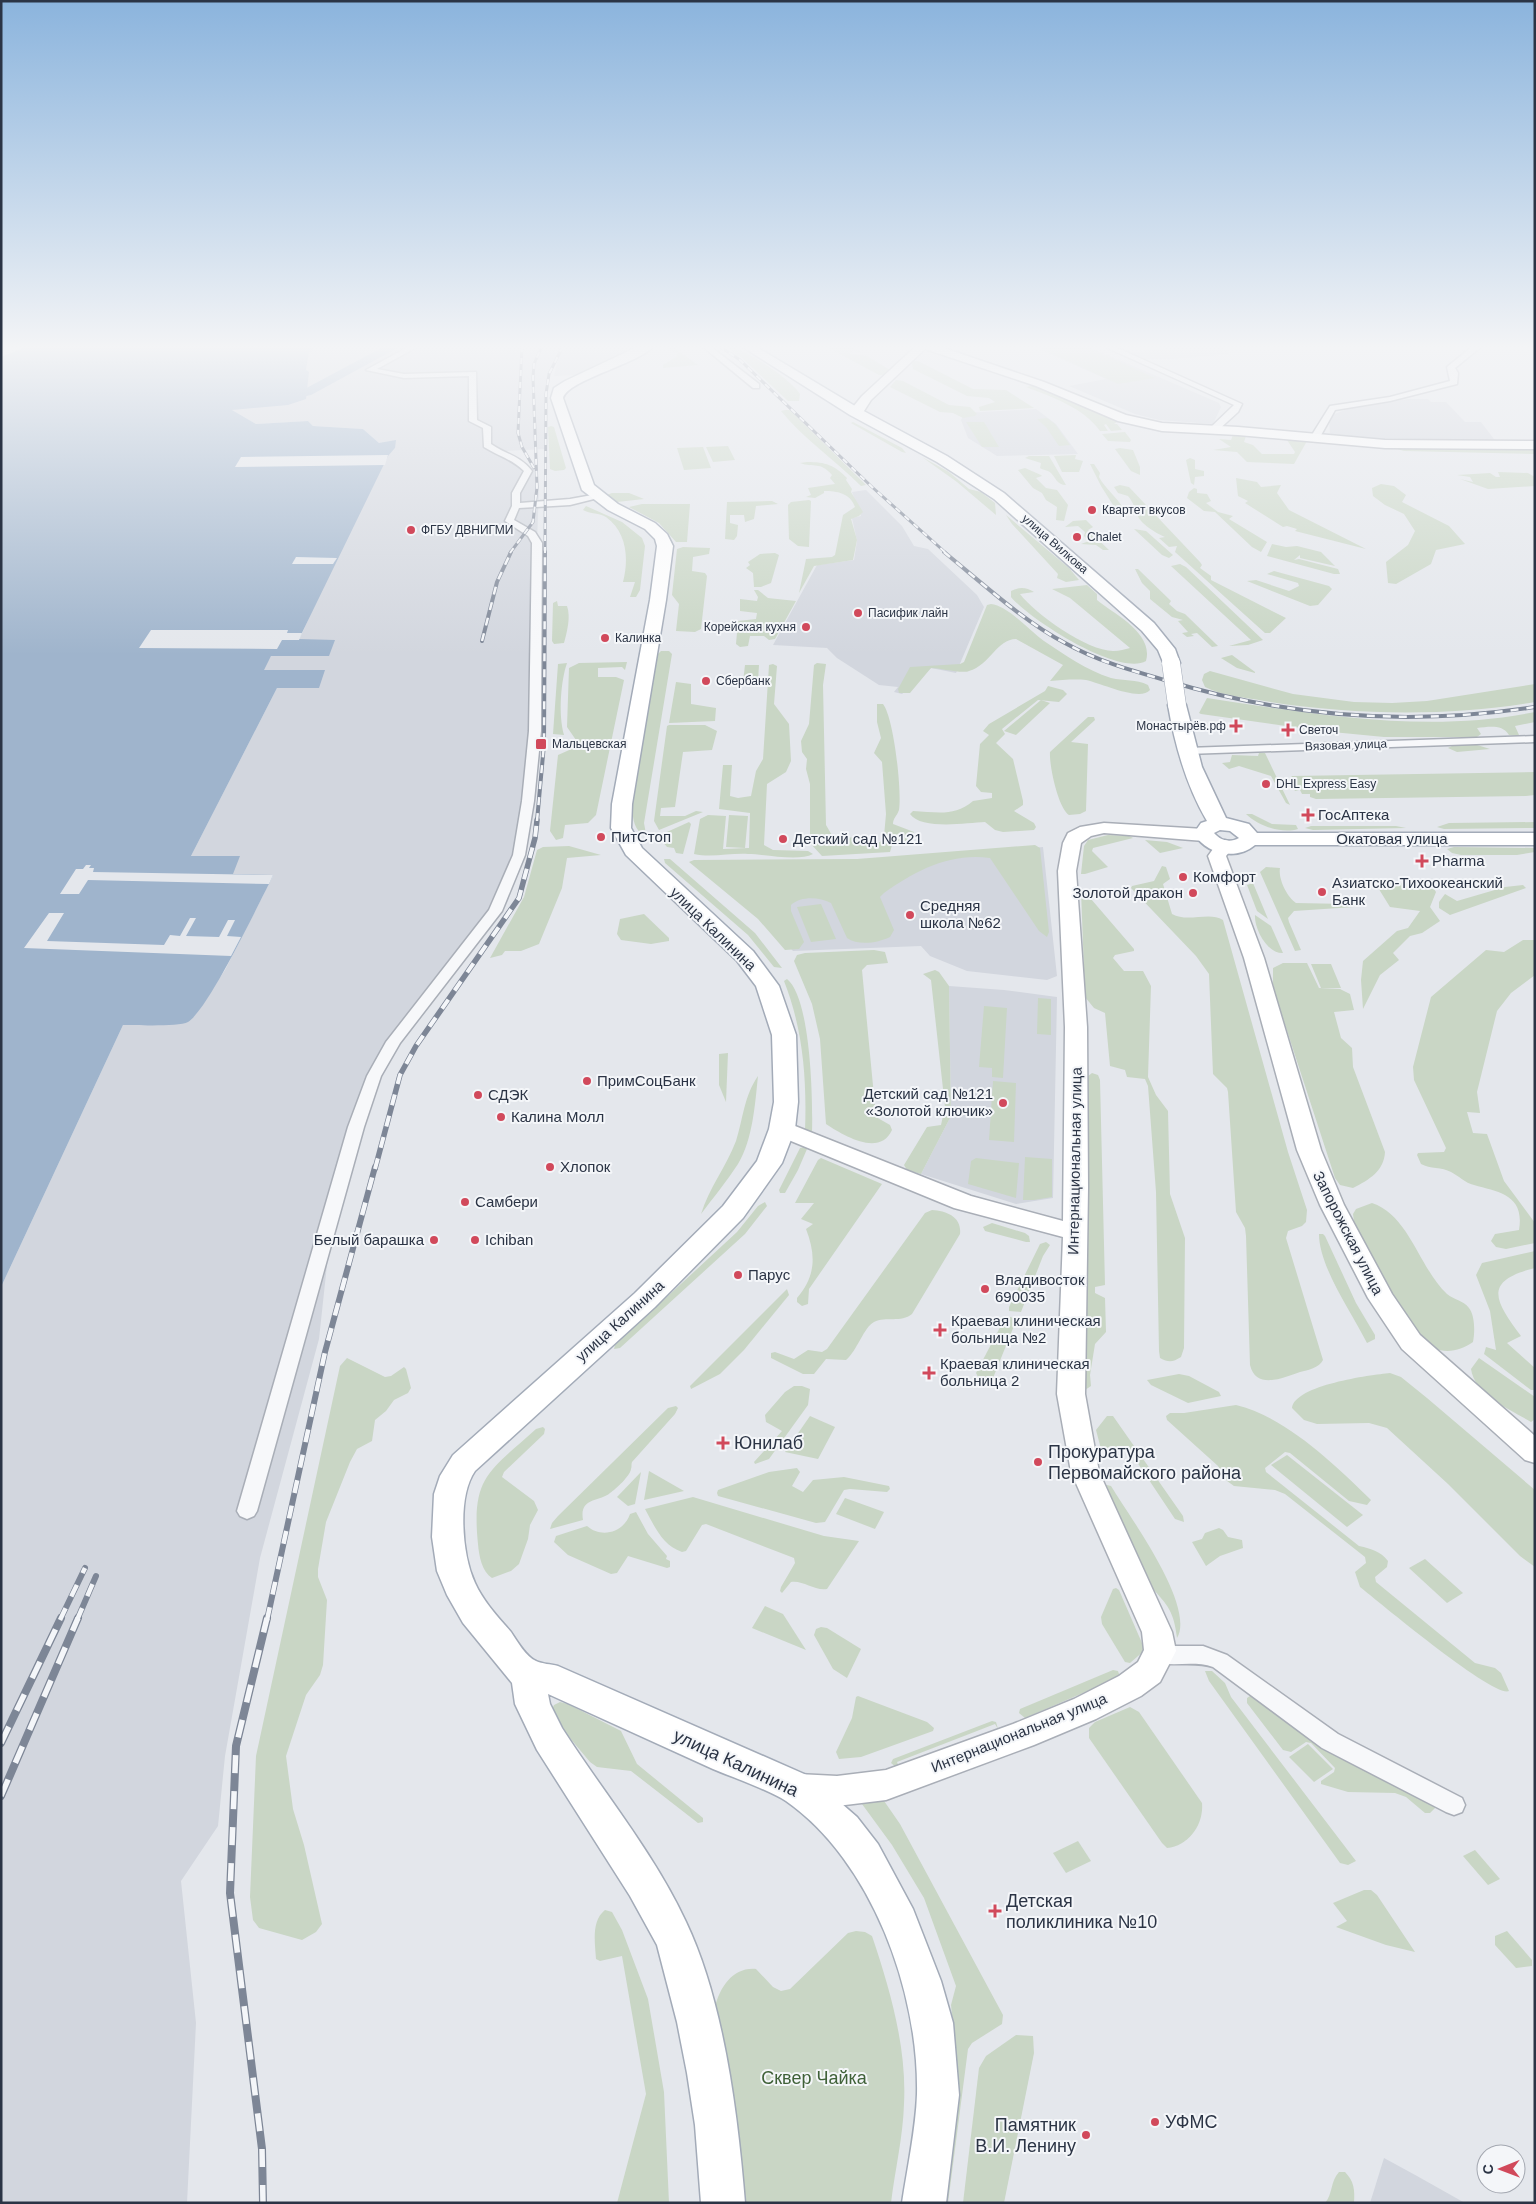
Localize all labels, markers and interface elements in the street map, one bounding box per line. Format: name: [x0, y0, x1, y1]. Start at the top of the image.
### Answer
place label: Квартет вкусов: [1102, 503, 1186, 517]
marker: Квартет вкусов: [1086, 504, 1098, 516]
street label: улица Вилкова: [1019, 511, 1091, 577]
place label: ФГБУ ДВНИГМИ: [421, 523, 513, 537]
marker: ФГБУ ДВНИГМИ: [405, 524, 417, 536]
place label: Chalet: [1087, 530, 1122, 544]
marker: Chalet: [1071, 531, 1083, 543]
place label: Пасифик лайн: [868, 606, 948, 620]
marker: Пасифик лайн: [852, 607, 864, 619]
place label: Корейская кухня: [704, 620, 796, 634]
marker: Корейская кухня: [800, 621, 812, 633]
place label: Калинка: [615, 631, 662, 645]
marker: Калинка: [599, 632, 611, 644]
place label: Сбербанк: [716, 674, 771, 688]
marker: Сбербанк: [700, 675, 712, 687]
place label: Монастырёв.рф: [1136, 719, 1226, 733]
marker: Монастырёв.рф: [1230, 720, 1242, 732]
marker: Светоч: [1281, 723, 1295, 737]
place label: Светоч: [1299, 723, 1338, 737]
marker: Мальцевская: [534, 737, 548, 751]
place label: Мальцевская: [552, 737, 626, 751]
street label: Вязовая улица: [1305, 737, 1388, 753]
place label: DHL Express Easy: [1276, 777, 1376, 791]
marker: DHL Express Easy: [1260, 778, 1272, 790]
place label: ГосАптека: [1318, 806, 1390, 823]
marker: ГосАптека: [1302, 809, 1314, 821]
place label: ПитСтоп: [611, 828, 671, 845]
place label: Детский сад №121: [793, 830, 923, 847]
street label: Окатовая улица: [1336, 830, 1448, 847]
marker: ПитСтоп: [595, 831, 607, 843]
marker: Детский сад №121: [777, 833, 789, 845]
place label: Pharma: [1432, 852, 1485, 869]
marker: Pharma: [1416, 855, 1428, 867]
place label: Комфорт: [1193, 868, 1256, 885]
marker: Комфорт: [1177, 871, 1189, 883]
place label: Азиатско-Тихоокеанский Банк: [1332, 874, 1503, 908]
street label: улица Калинина: [667, 883, 760, 974]
place label: Золотой дракон: [1073, 884, 1183, 901]
marker: Азиатско-Тихоокеанский Банк: [1316, 886, 1328, 898]
marker: Золотой дракон: [1187, 887, 1199, 899]
place label: Средняя школа №62: [920, 897, 1001, 931]
marker: Средняя школа №62: [904, 909, 916, 921]
street label: Интернациональная улица: [1064, 1066, 1085, 1255]
place label: ПримСоцБанк: [597, 1072, 696, 1089]
marker: ПримСоцБанк: [581, 1075, 593, 1087]
place label: Детский сад №121 «Золотой ключик»: [863, 1085, 993, 1119]
place label: СДЭК: [488, 1086, 528, 1103]
marker: СДЭК: [472, 1089, 484, 1101]
marker: Детский сад №121 «Золотой ключик»: [997, 1097, 1009, 1109]
place label: Калина Молл: [511, 1108, 604, 1125]
marker: Калина Молл: [495, 1111, 507, 1123]
place label: Хлопок: [560, 1158, 611, 1175]
marker: Хлопок: [544, 1161, 556, 1173]
street label: Запорожская улица: [1310, 1168, 1387, 1298]
place label: Самбери: [475, 1193, 538, 1210]
marker: Самбери: [459, 1196, 471, 1208]
place label: Белый барашка: [314, 1231, 425, 1248]
place label: Ichiban: [485, 1231, 533, 1248]
marker: Белый барашка: [428, 1234, 440, 1246]
marker: Ichiban: [469, 1234, 481, 1246]
place label: Парус: [748, 1266, 791, 1283]
marker: Парус: [732, 1269, 744, 1281]
place label: Владивосток 690035: [995, 1271, 1085, 1305]
street label: улица Калинина: [572, 1276, 668, 1365]
marker: Владивосток 690035: [979, 1283, 991, 1295]
place label: Краевая клиническая больница №2: [951, 1312, 1101, 1346]
marker: Краевая клиническая больница №2: [933, 1323, 947, 1337]
place label: Краевая клиническая больница 2: [940, 1355, 1090, 1389]
marker: Краевая клиническая больница 2: [922, 1366, 936, 1380]
place label: Юнилаб: [734, 1433, 803, 1453]
marker: Юнилаб: [716, 1436, 730, 1450]
place label: Прокуратура Первомайского района: [1048, 1442, 1242, 1483]
marker: Прокуратура Первомайского района: [1032, 1456, 1044, 1468]
street label: Интернациональная улица: [929, 1689, 1110, 1776]
street label: улица Калинина: [670, 1725, 803, 1801]
place label: Детская поликлиника №10: [1006, 1891, 1157, 1932]
marker: Детская поликлиника №10: [988, 1904, 1002, 1918]
park label: Сквер Чайка: [761, 2068, 868, 2088]
place label: УФМС: [1165, 2112, 1218, 2132]
place label: Памятник В.И. Ленину: [975, 2115, 1076, 2156]
marker: УФМС: [1149, 2116, 1161, 2128]
marker: Памятник В.И. Ленину: [1080, 2129, 1092, 2141]
north arrow: [1476, 2144, 1526, 2194]
text: С: [1480, 2164, 1496, 2174]

